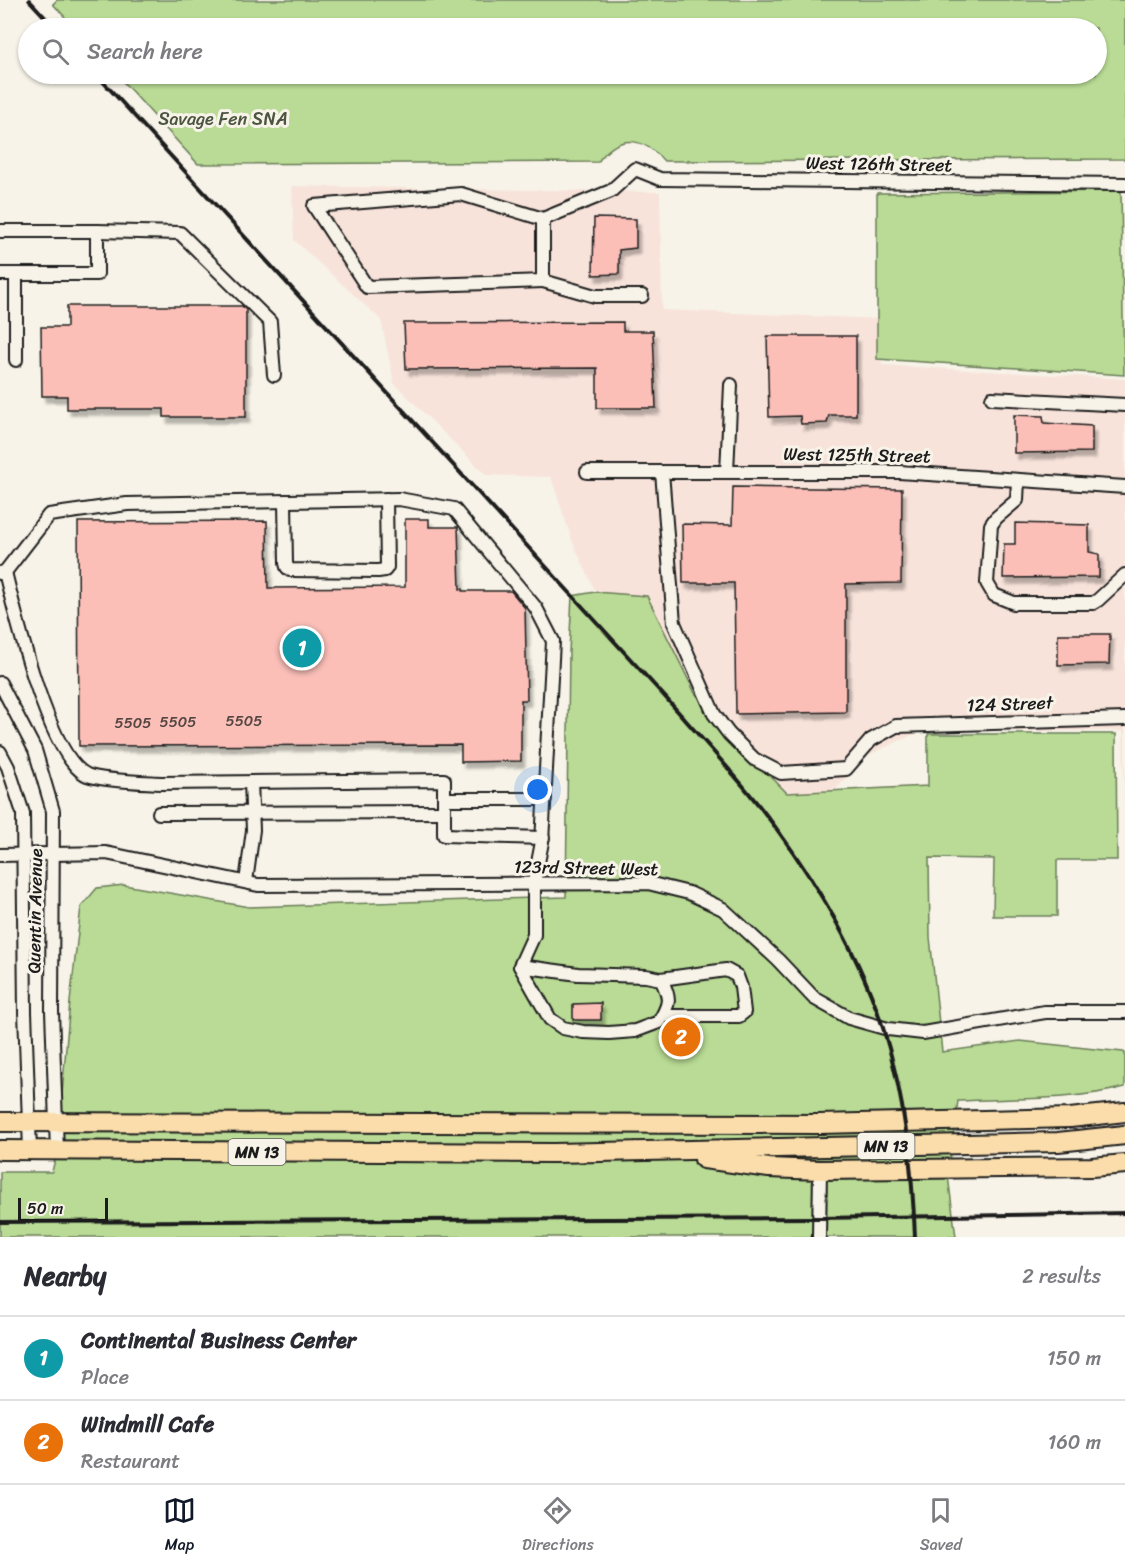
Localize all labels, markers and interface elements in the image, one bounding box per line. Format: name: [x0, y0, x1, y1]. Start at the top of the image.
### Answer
search box: [18, 18, 1107, 84]
text: Search here: [87, 32, 203, 71]
icon: search: [39, 35, 72, 68]
park label: Savage Fen SNA: [158, 103, 288, 135]
street label: West 126th Street: [805, 147, 953, 181]
street label: West 125th Street: [783, 438, 931, 472]
pin: 1: [282, 626, 322, 670]
street label: 124 Street: [966, 686, 1054, 721]
house number: 5505: [226, 708, 262, 734]
house number: 5505: [160, 709, 196, 735]
house number: 5505: [115, 710, 151, 736]
your location: [523, 775, 552, 804]
street label: Quentin Avenue: [18, 848, 52, 974]
street label: 123rd Street West: [514, 851, 659, 885]
pin: 2: [662, 1014, 700, 1060]
road number: MN 13: [858, 1133, 914, 1159]
road number: MN 13: [228, 1139, 286, 1165]
text: 50 m: [27, 1194, 63, 1223]
scale bar: [18, 1195, 108, 1222]
text: Nearby: [24, 1253, 106, 1299]
text: 2 results: [1022, 1259, 1101, 1294]
text: Continental Business Center: [81, 1321, 356, 1360]
text: 1: [39, 1341, 48, 1376]
text: 150 m: [1047, 1341, 1101, 1376]
text: Place: [81, 1360, 129, 1395]
text: Windmill Cafe: [81, 1405, 214, 1444]
text: 2: [38, 1425, 49, 1460]
text: 160 m: [1048, 1425, 1101, 1460]
text: Restaurant: [81, 1444, 180, 1479]
tab: Map: [163, 1494, 196, 1559]
tab: Directions: [522, 1494, 594, 1559]
tab: Saved: [920, 1494, 962, 1559]

